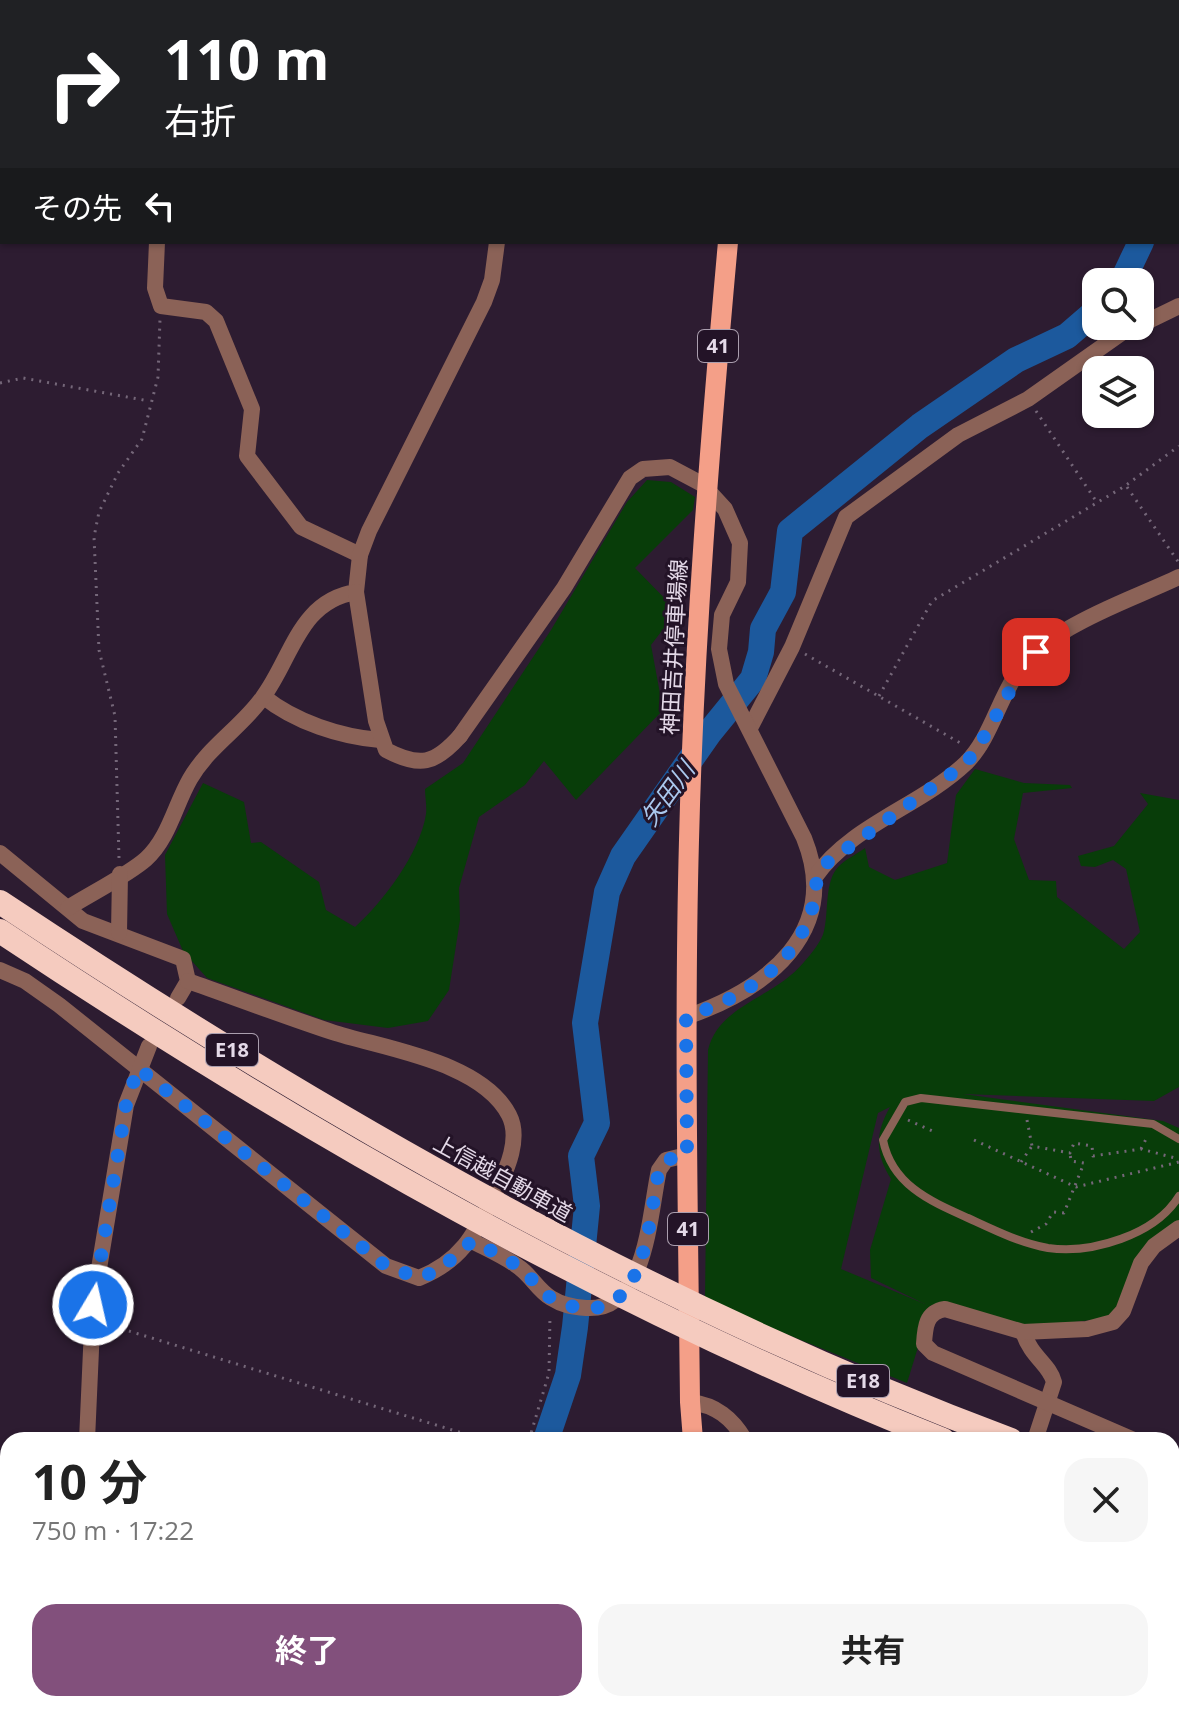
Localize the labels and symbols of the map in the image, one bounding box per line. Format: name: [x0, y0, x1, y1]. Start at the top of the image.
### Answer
road number: 41: [698, 330, 738, 362]
street label: 神田吉井停車場線: [653, 558, 693, 736]
pin: [1002, 618, 1070, 686]
water label: 矢田川: [632, 752, 703, 832]
road number: E18: [206, 1034, 258, 1066]
street label: 上信越自動車道: [429, 1127, 578, 1228]
road number: 41: [668, 1213, 708, 1245]
position arrow: [51, 1263, 135, 1347]
road number: E18: [837, 1365, 889, 1397]

